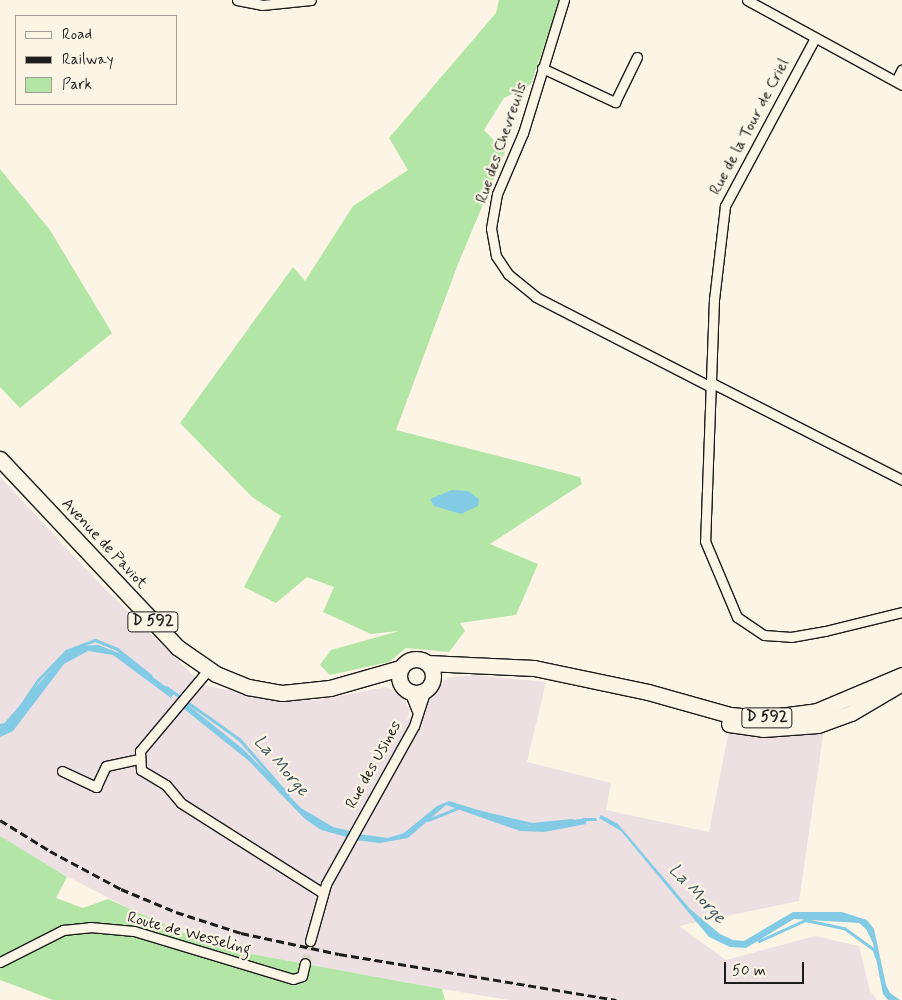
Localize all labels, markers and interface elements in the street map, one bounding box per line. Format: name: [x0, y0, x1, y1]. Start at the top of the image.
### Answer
legend: [15, 15, 178, 105]
text: Road: [62, 25, 92, 45]
text: Railway: [62, 50, 114, 70]
street label: Rue de la Tour de Criel: [707, 58, 793, 196]
text: Park: [62, 75, 92, 95]
street label: Rue des Chevreuils: [472, 80, 532, 206]
street label: Avenue de Paviot: [58, 495, 150, 593]
road number: D 592: [127, 610, 179, 634]
road number: D 592: [741, 706, 793, 730]
street label: Rue des Usines: [342, 717, 406, 813]
water label: La Morge: [249, 731, 313, 801]
water label: La Morge: [664, 860, 730, 928]
street label: Route de Wesseling: [126, 908, 252, 960]
scale bar: [727, 952, 807, 984]
text: 50 m: [732, 961, 766, 981]

